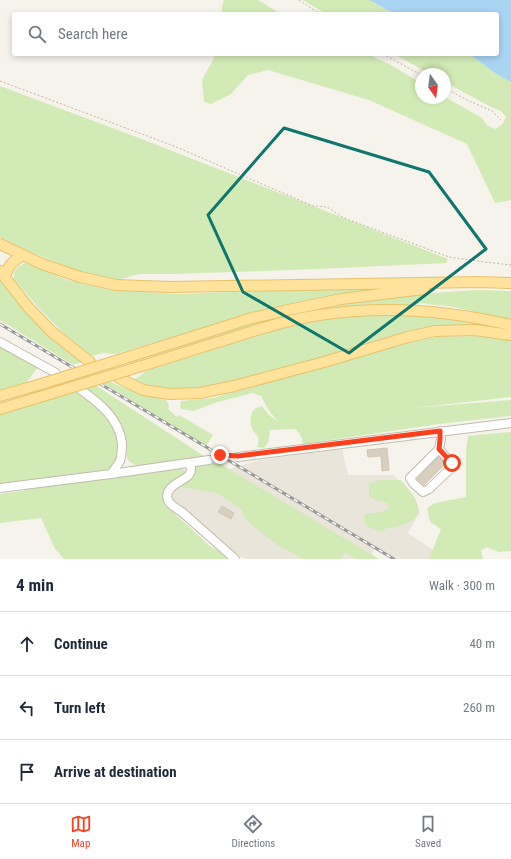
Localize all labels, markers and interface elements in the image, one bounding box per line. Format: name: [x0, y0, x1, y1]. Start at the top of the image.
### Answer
search box: [12, 12, 499, 56]
icon: search: [26, 23, 48, 45]
text: Search here: [58, 25, 128, 43]
north arrow: [415, 68, 451, 104]
route end: [211, 446, 229, 464]
route start: [443, 454, 461, 472]
text: 4 min: [16, 575, 54, 595]
text: Walk · 300 m: [429, 578, 495, 593]
icon: ahead: [16, 633, 38, 655]
text: Continue: [54, 635, 108, 653]
text: 40 m: [469, 636, 495, 651]
icon: left: [16, 697, 38, 719]
text: Turn left: [54, 699, 105, 717]
text: 260 m: [463, 700, 495, 715]
icon: arrive: [16, 761, 38, 783]
text: Arrive at destination: [54, 763, 177, 781]
tab: Map: [70, 813, 92, 850]
tab: Directions: [231, 813, 275, 850]
tab: Saved: [415, 813, 441, 850]

